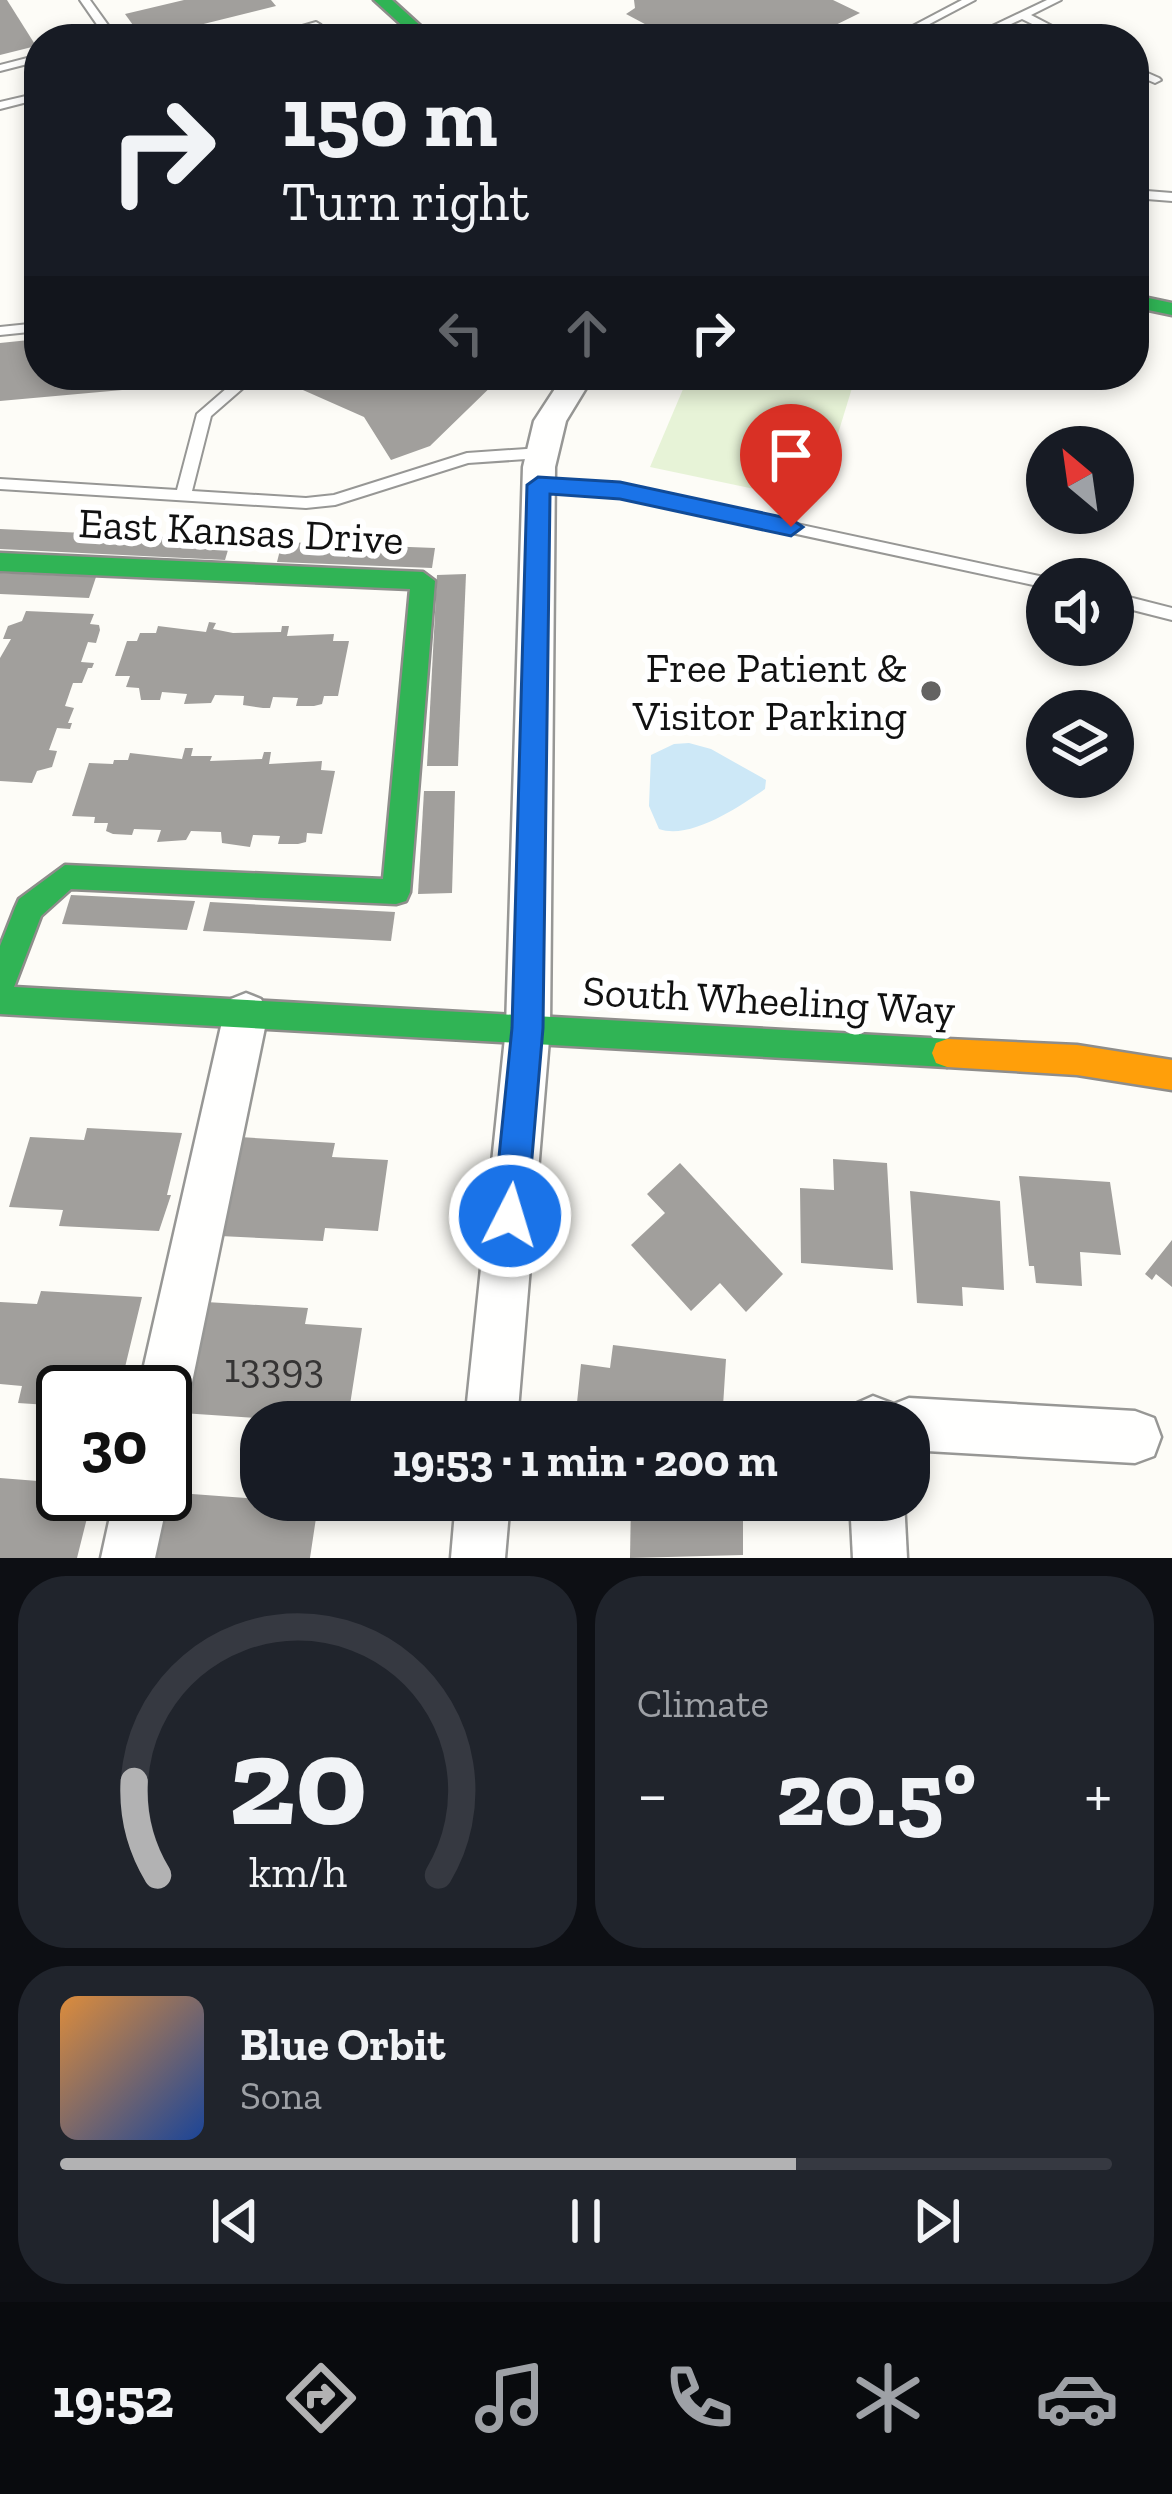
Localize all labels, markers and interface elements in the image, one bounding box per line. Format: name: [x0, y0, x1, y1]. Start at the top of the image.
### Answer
text: 150 m: [282, 67, 497, 168]
icon: right: [84, 72, 240, 228]
text: Turn right: [282, 169, 529, 234]
icon: left: [428, 300, 494, 366]
icon: ahead: [554, 300, 620, 366]
icon: right: [680, 300, 746, 366]
pin: [740, 404, 842, 527]
icon: arrive: [758, 422, 824, 488]
north arrow: [1026, 426, 1134, 534]
map controls: [1026, 426, 1134, 798]
street label: East Kansas Drive: [77, 497, 405, 565]
button: sound: [1026, 558, 1134, 666]
place label: Free Patient & Visitor Parking: [632, 642, 907, 741]
marker: Free Patient & Visitor Parking: [918, 678, 944, 704]
button: layers: [1026, 690, 1134, 798]
street label: South Wheeling Way: [581, 965, 957, 1035]
position arrow: [447, 1153, 573, 1279]
house number: 13393: [224, 1342, 324, 1393]
speed limit sign: 30: [36, 1365, 192, 1521]
text: 19:53 · 1 min · 200 m: [392, 1434, 778, 1488]
text: Climate: [637, 1680, 769, 1727]
text: 20: [228, 1706, 367, 1856]
text: 20.5°: [776, 1740, 976, 1848]
text: −: [637, 1755, 668, 1834]
text: +: [1084, 1755, 1112, 1834]
text: km/h: [249, 1847, 346, 1898]
text: Blue Orbit: [240, 2018, 445, 2072]
text: Sona: [240, 2072, 322, 2119]
icon: previous: [202, 2188, 268, 2254]
icon: pause: [553, 2188, 619, 2254]
icon: next: [904, 2188, 970, 2254]
icon: directions: [279, 2356, 363, 2440]
icon: music: [468, 2356, 552, 2440]
icon: phone: [657, 2356, 741, 2440]
icon: climate: [846, 2356, 930, 2440]
icon: car: [1035, 2356, 1119, 2440]
text: 19:52: [53, 2366, 174, 2431]

